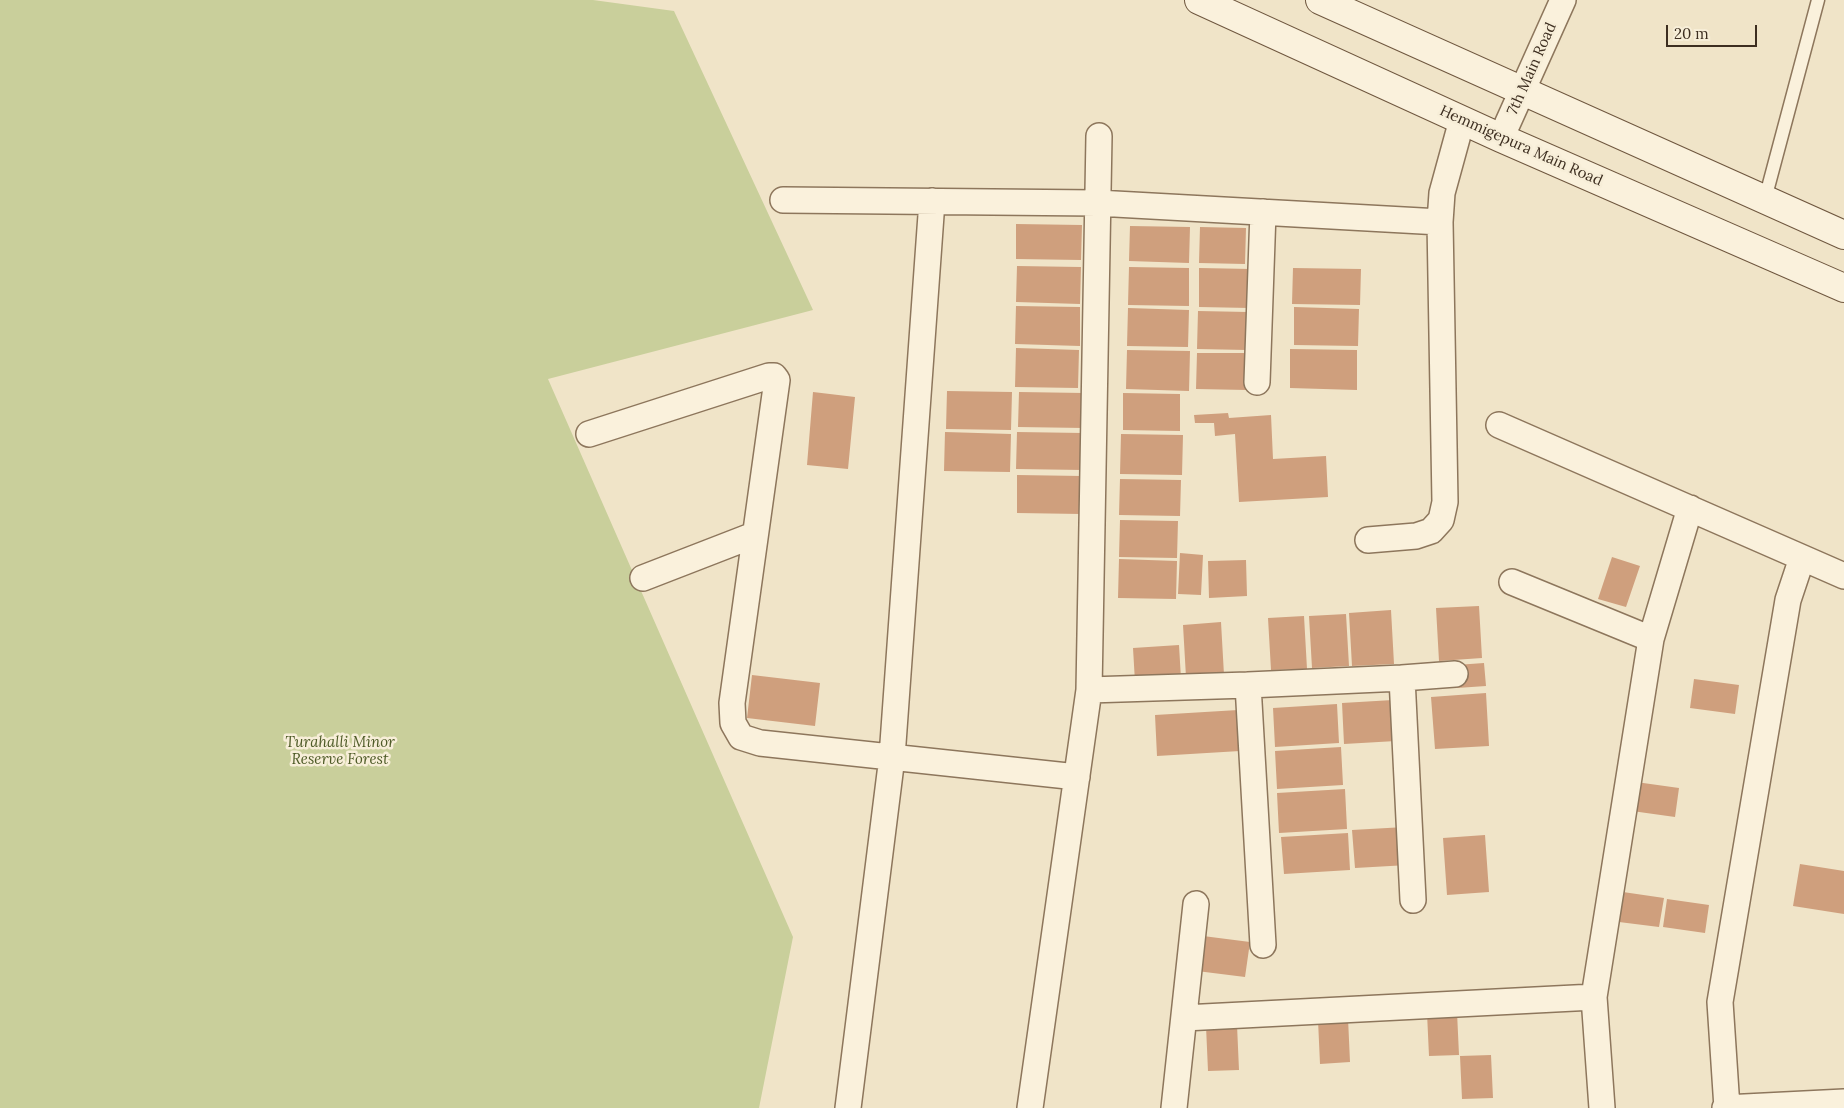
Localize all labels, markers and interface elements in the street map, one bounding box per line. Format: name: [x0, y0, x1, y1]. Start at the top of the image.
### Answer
scale bar: [1669, 15, 1760, 47]
street label: 7th Main Road: [1504, 20, 1560, 118]
text: 20 m: [1674, 24, 1709, 43]
street label: Hemmigepura Main Road: [1437, 102, 1605, 190]
park label: Turahalli Minor Reserve Forest: [285, 734, 395, 769]

